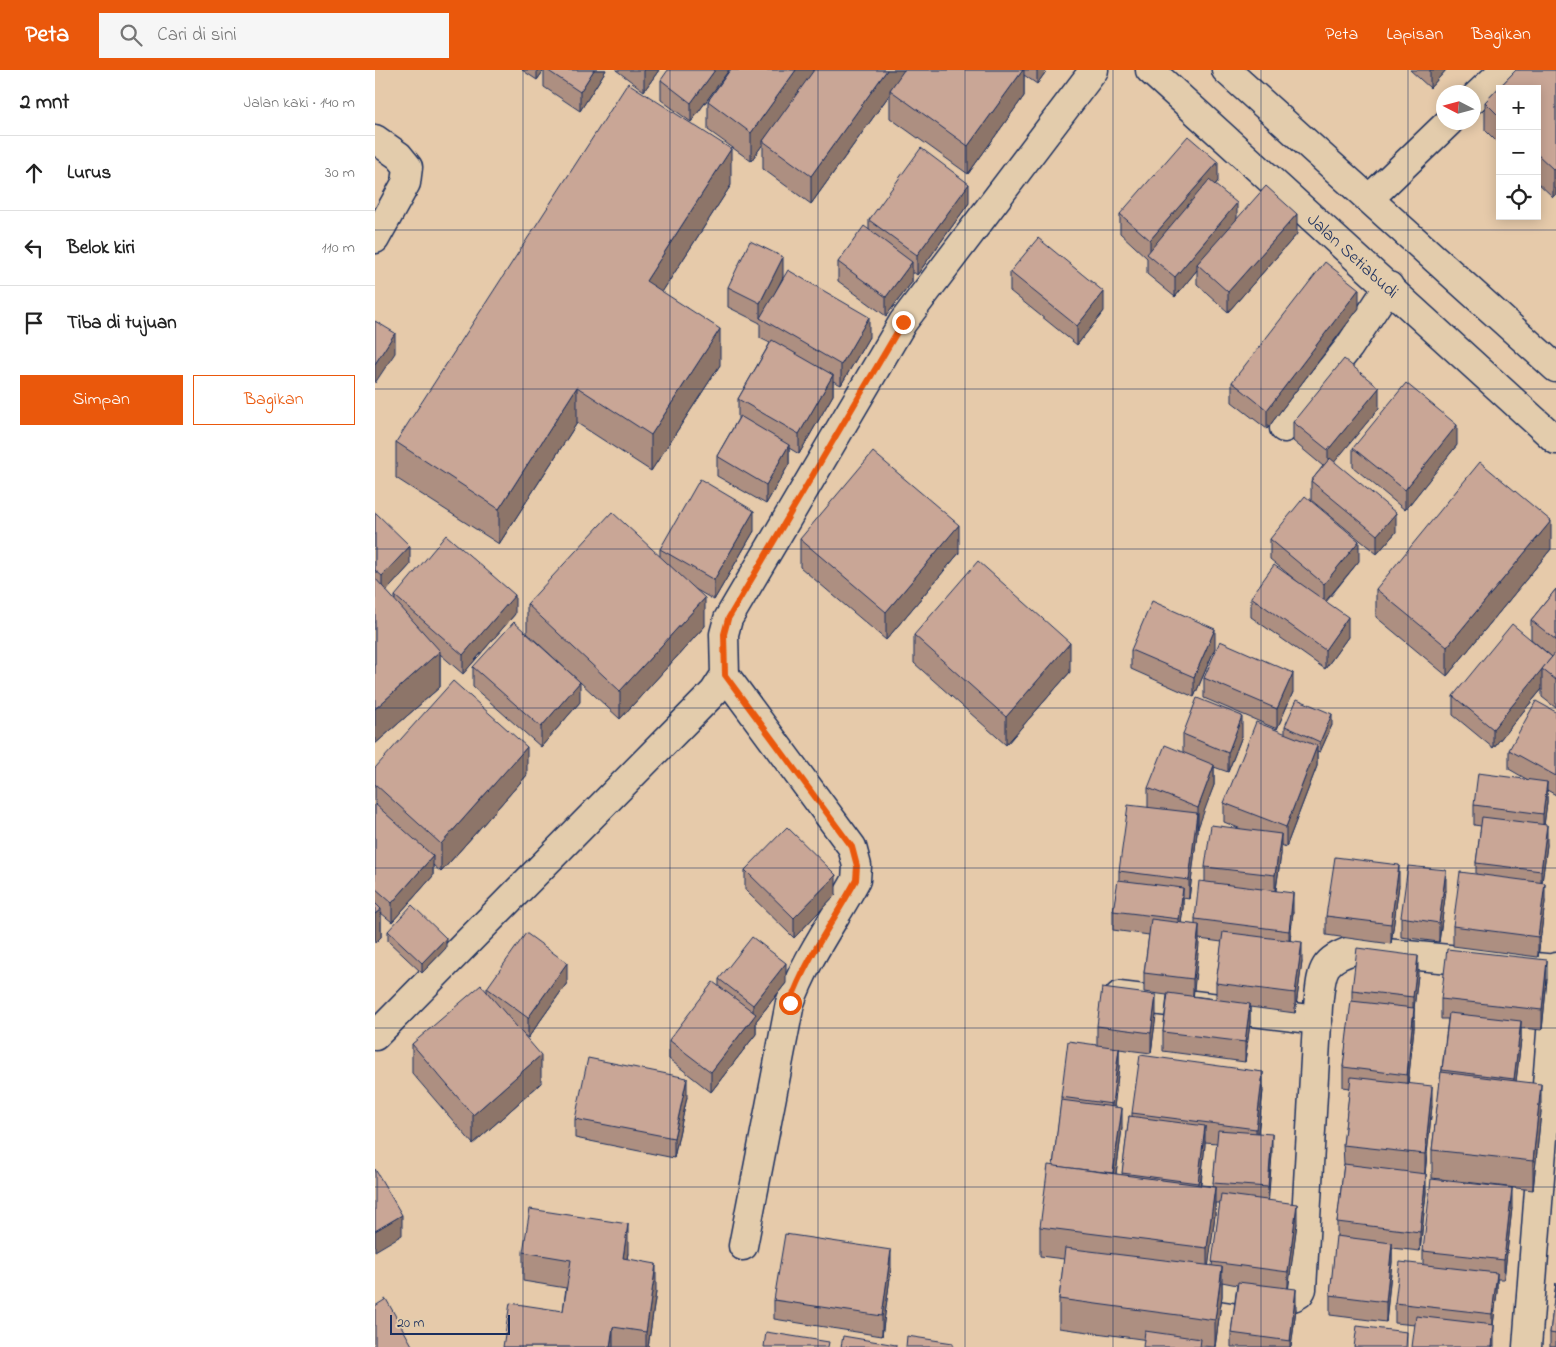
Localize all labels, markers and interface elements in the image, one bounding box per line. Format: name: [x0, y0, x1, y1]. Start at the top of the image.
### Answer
search box: [99, 13, 449, 58]
text: Peta: [25, 18, 69, 53]
icon: search: [117, 21, 145, 49]
text: Cari di sini: [157, 22, 237, 49]
text: Peta: [1325, 22, 1358, 48]
text: Lapisan: [1386, 22, 1443, 48]
text: Bagikan: [1471, 22, 1531, 48]
north arrow: [1436, 85, 1481, 130]
map controls: [1496, 85, 1541, 220]
button: +: [1496, 85, 1541, 130]
text: 2 mnt: [20, 88, 69, 118]
text: Jalan kaki · 140 m: [243, 91, 355, 115]
button: −: [1496, 130, 1541, 175]
icon: ahead: [20, 159, 48, 187]
text: Lurus: [67, 160, 111, 187]
text: 30 m: [325, 161, 355, 185]
button: locate: [1496, 175, 1541, 220]
street label: Jalan Setiabudi: [1300, 208, 1404, 306]
icon: left: [20, 234, 48, 262]
text: Belok kiri: [67, 235, 135, 262]
text: 110 m: [321, 236, 355, 260]
icon: arrive: [20, 309, 48, 337]
text: Tiba di tujuan: [67, 310, 177, 337]
route end: [892, 311, 915, 334]
button: Simpan: [20, 375, 183, 425]
button: Bagikan: [193, 375, 355, 425]
route start: [779, 992, 802, 1015]
scale bar: [390, 1312, 510, 1335]
text: 20 m: [397, 1313, 424, 1334]

